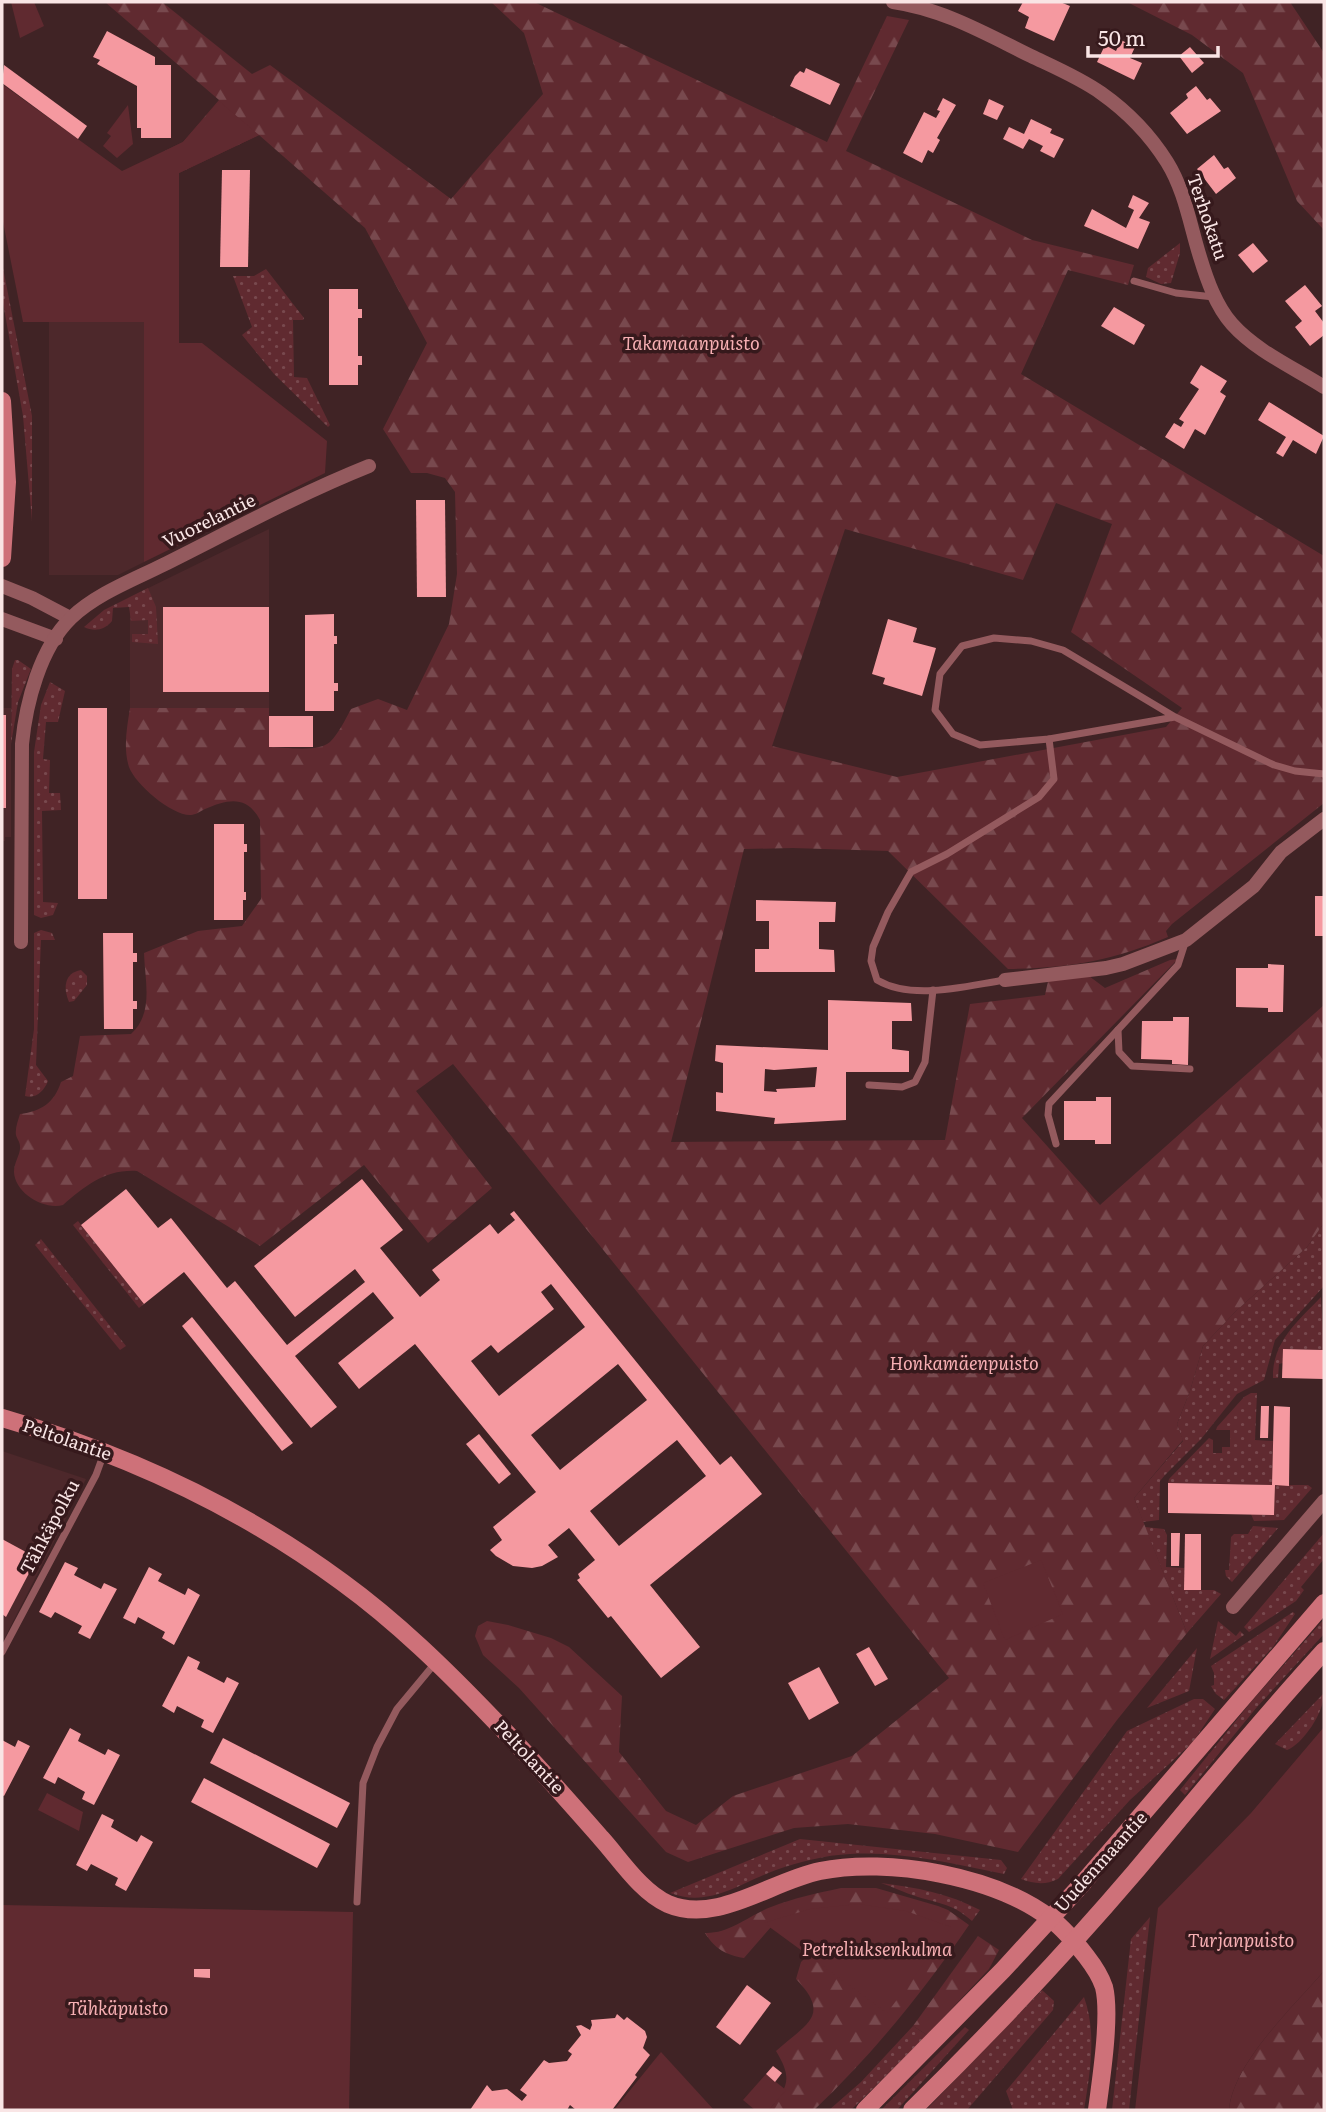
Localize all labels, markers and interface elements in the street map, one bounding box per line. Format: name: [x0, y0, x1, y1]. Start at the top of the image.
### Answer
scale bar: [1088, 14, 1218, 58]
text: 50 m: [1098, 21, 1145, 52]
street label: Terhokatu: [1181, 170, 1236, 263]
park label: Takamaanpuisto: [622, 329, 760, 356]
street label: Vuorelantie: [157, 485, 259, 554]
park label: Honkamäenpuisto: [889, 1349, 1039, 1376]
street label: Peltolantie: [19, 1411, 116, 1466]
street label: Tähkäpolku: [12, 1474, 85, 1579]
street label: Peltolantie: [489, 1713, 572, 1799]
street label: Uudenmaantie: [1047, 1804, 1153, 1918]
park label: Turjanpuisto: [1188, 1926, 1294, 1953]
park label: Petreliuksenkulma: [802, 1935, 953, 1962]
park label: Tähkäpuisto: [68, 1994, 168, 2021]

